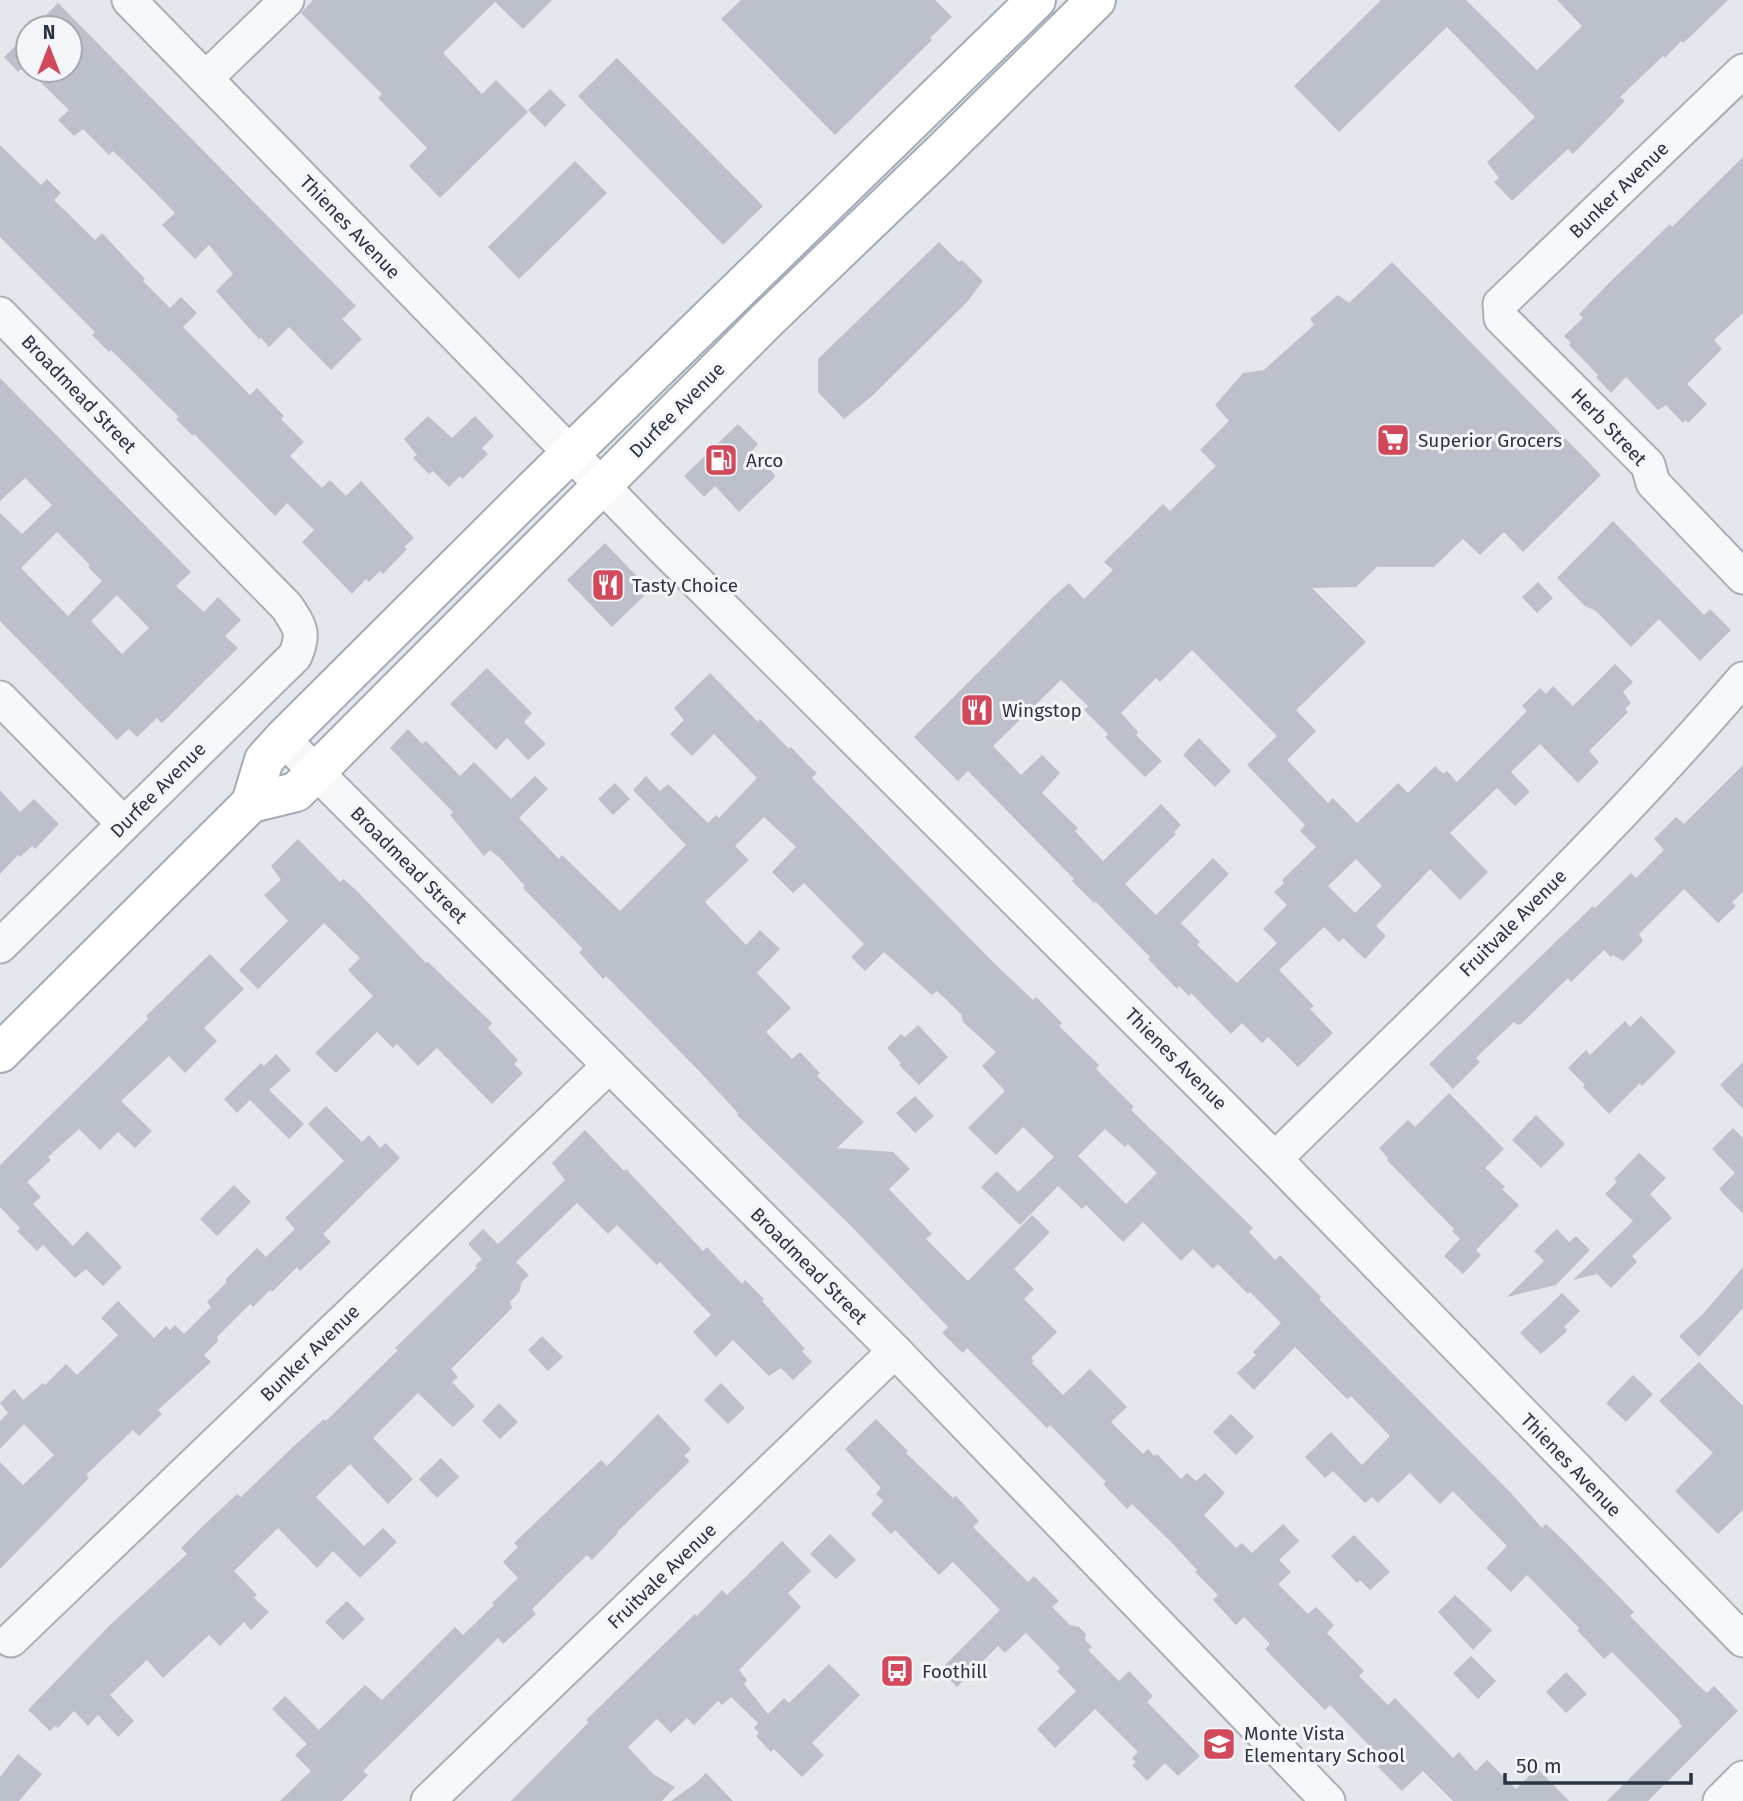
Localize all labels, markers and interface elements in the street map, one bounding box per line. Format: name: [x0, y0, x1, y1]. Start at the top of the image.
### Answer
north arrow: [14, 14, 84, 84]
text: N: [43, 21, 55, 44]
street label: Bunker Avenue: [1565, 137, 1673, 243]
street label: Thienes Avenue: [295, 170, 405, 284]
street label: Broadmead Street: [17, 330, 141, 458]
street label: Durfee Avenue: [624, 357, 730, 463]
street label: Herb Street: [1567, 384, 1652, 471]
supermarket icon: Superior Grocers: [1374, 421, 1412, 459]
place label: Superior Grocers: [1418, 429, 1562, 452]
fuel station icon: Arco: [702, 441, 740, 479]
place label: Arco: [746, 449, 783, 472]
restaurant icon: Tasty Choice: [589, 566, 627, 604]
place label: Tasty Choice: [632, 574, 738, 597]
restaurant icon: Wingstop: [958, 691, 996, 729]
place label: Wingstop: [1002, 699, 1082, 722]
street label: Durfee Avenue: [105, 737, 211, 843]
street label: Broadmead Street: [346, 802, 472, 928]
street label: Fruitvale Avenue: [1455, 865, 1571, 981]
street label: Thienes Avenue: [1120, 1003, 1232, 1115]
street label: Broadmead Street: [746, 1203, 872, 1329]
street label: Bunker Avenue: [256, 1300, 364, 1406]
street label: Thienes Avenue: [1516, 1408, 1626, 1522]
street label: Fruitvale Avenue: [603, 1518, 721, 1634]
bus stop icon: Foothill: [878, 1652, 916, 1690]
place label: Foothill: [922, 1660, 988, 1683]
place label: Monte Vista Elementary School: [1244, 1722, 1405, 1767]
school or university icon: Monte Vista Elementary School: [1200, 1725, 1238, 1763]
scale bar: [1505, 1742, 1690, 1786]
text: 50 m: [1516, 1753, 1562, 1779]

